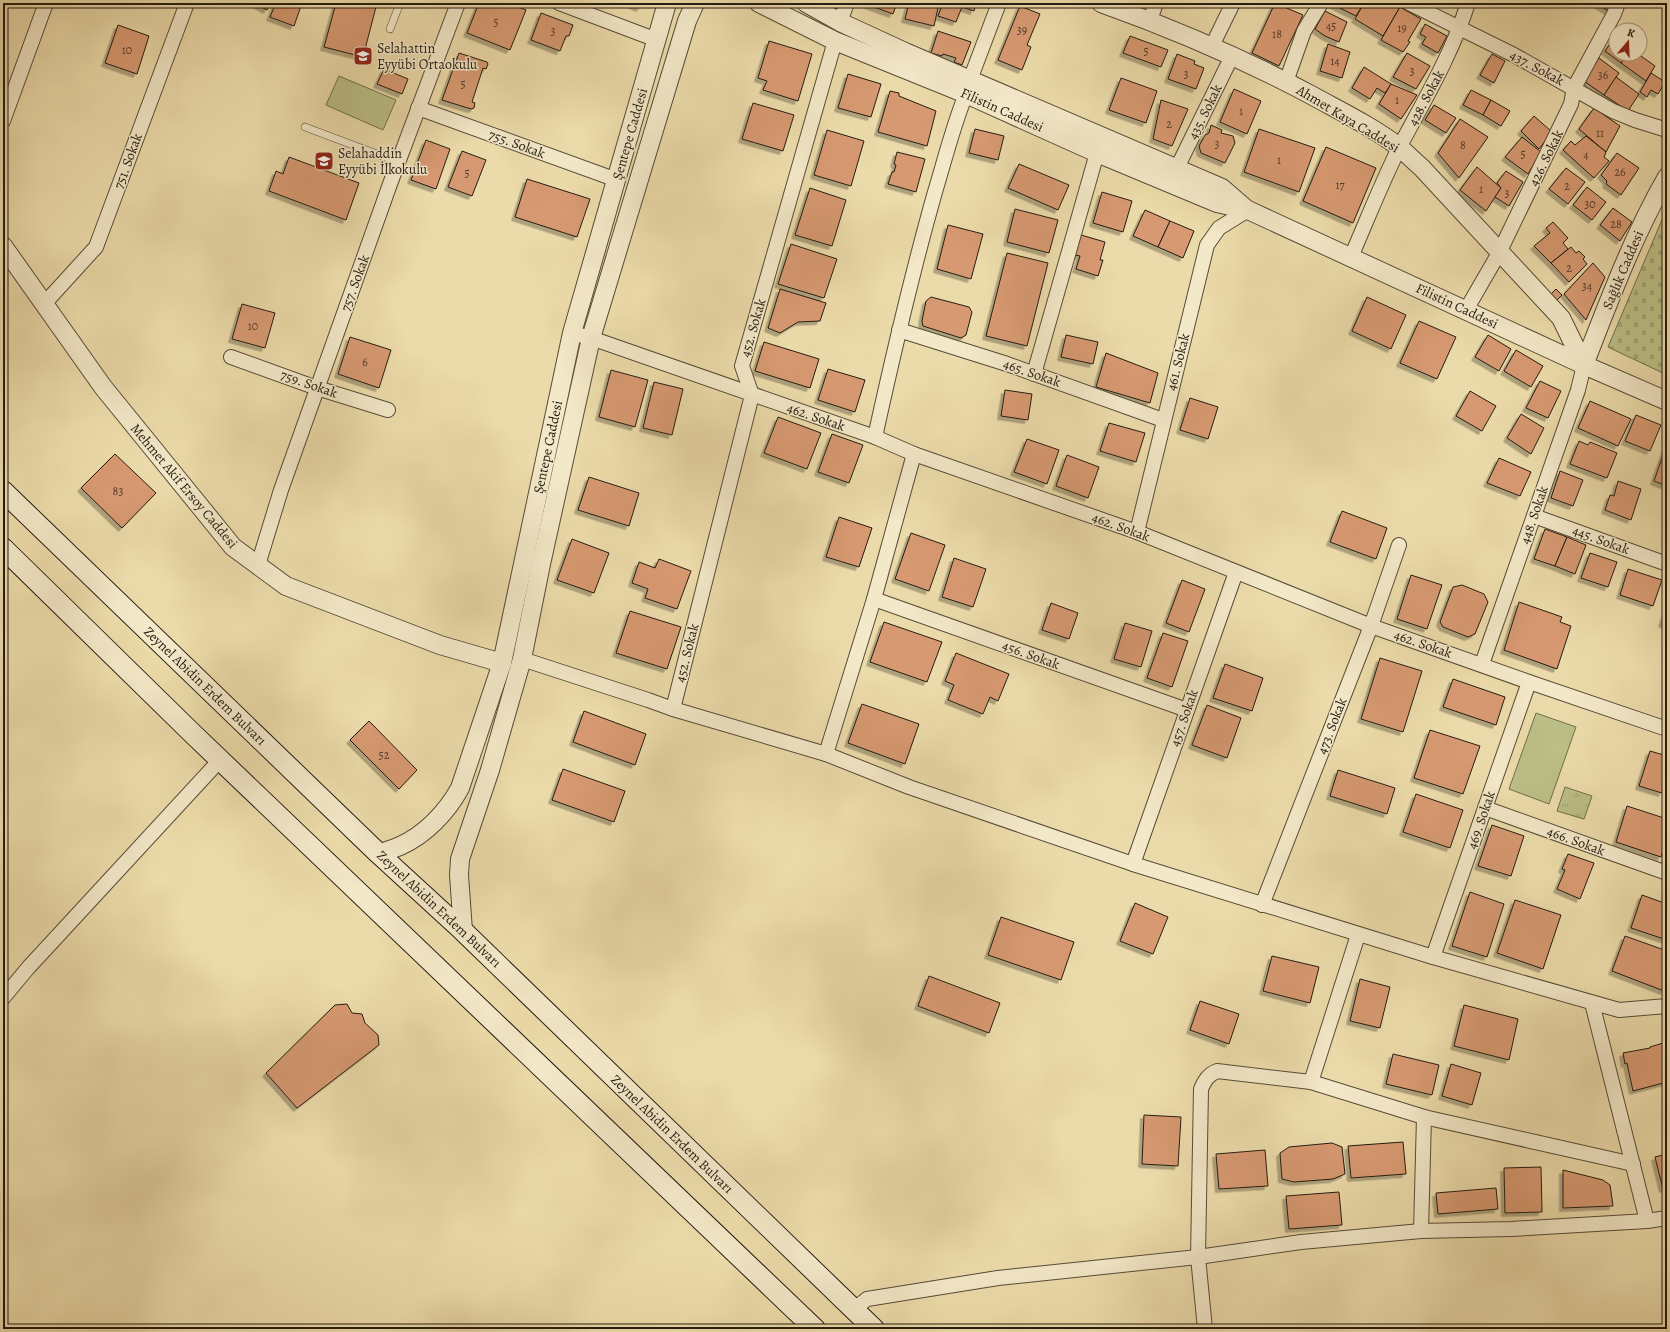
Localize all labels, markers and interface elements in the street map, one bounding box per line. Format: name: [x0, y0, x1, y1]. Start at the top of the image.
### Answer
house number: 5: [493, 14, 499, 30]
house number: 45: [1326, 18, 1336, 34]
house number: 19: [1397, 20, 1407, 36]
house number: 39: [1017, 22, 1027, 38]
north arrow: [1608, 22, 1648, 62]
house number: 3: [551, 23, 556, 39]
text: K: [1625, 25, 1638, 42]
house number: 18: [1272, 26, 1282, 42]
place label: Selahattin Eyyübi Ortaokulu: [377, 39, 478, 74]
house number: 10: [122, 42, 132, 58]
house number: 5: [1143, 43, 1149, 59]
school or university icon: Selahattin Eyyübi Ortaokulu: [352, 45, 374, 67]
street label: 437. Sokak: [1506, 46, 1568, 90]
house number: 14: [1330, 53, 1340, 69]
house number: 3: [1410, 63, 1415, 79]
house number: 3: [1184, 66, 1189, 82]
street label: 428. Sokak: [1403, 67, 1449, 129]
house number: 36: [1598, 67, 1609, 83]
house number: 5: [460, 76, 466, 92]
street label: Ahmet Kaya Caddesi: [1292, 80, 1403, 157]
street label: 435. Sokak: [1183, 81, 1227, 143]
street label: Filistin Caddesi: [957, 83, 1047, 137]
street label: Şentepe Caddesi: [608, 86, 652, 182]
house number: 1: [1395, 92, 1399, 108]
house number: 1: [1239, 103, 1243, 119]
house number: 2: [1166, 116, 1172, 132]
street label: 755. Sokak: [486, 125, 548, 163]
house number: 11: [1596, 125, 1604, 141]
street label: 426. Sokak: [1525, 127, 1567, 189]
street label: 751. Sokak: [109, 131, 147, 191]
house number: 3: [1215, 136, 1220, 152]
house number: 8: [1460, 137, 1466, 153]
place label: Selahaddin Eyyübi İlkokulu: [338, 144, 428, 179]
house number: 5: [1520, 146, 1526, 162]
house number: 4: [1583, 147, 1589, 163]
school or university icon: Selahaddin Eyyübi İlkokulu: [313, 150, 335, 172]
house number: 1: [1277, 152, 1281, 168]
house number: 26: [1614, 164, 1626, 180]
house number: 5: [464, 165, 470, 181]
house number: 17: [1335, 177, 1346, 193]
house number: 2: [1564, 179, 1570, 193]
house number: 1: [1479, 181, 1483, 197]
house number: 3: [1505, 185, 1510, 201]
house number: 30: [1584, 196, 1596, 212]
house number: 28: [1610, 216, 1622, 232]
street label: Sağlık Caddesi: [1598, 228, 1648, 312]
street label: 757. Sokak: [336, 252, 374, 314]
house number: 2: [1566, 260, 1572, 276]
house number: 34: [1582, 278, 1593, 294]
street label: Filistin Caddesi: [1413, 279, 1501, 333]
street label: 452. Sokak: [736, 296, 770, 359]
house number: 10: [248, 318, 258, 334]
street label: 461. Sokak: [1162, 331, 1194, 393]
house number: 6: [362, 354, 368, 370]
street label: 465. Sokak: [1001, 354, 1063, 392]
street label: 759. Sokak: [278, 365, 340, 403]
street label: 462. Sokak: [784, 398, 848, 436]
street label: Şentepe Caddesi: [529, 399, 567, 495]
street label: Mehmet Akif Ersoy Caddesi: [126, 420, 242, 553]
house number: 83: [113, 483, 123, 499]
street label: 448. Sokak: [1515, 483, 1553, 547]
street label: 462. Sokak: [1089, 508, 1153, 546]
street label: 445. Sokak: [1570, 521, 1632, 559]
street label: Zeynel Abidin Erdem Bulvarı: [140, 622, 270, 750]
street label: 452. Sokak: [671, 622, 703, 684]
street label: 462. Sokak: [1391, 625, 1455, 663]
street label: 456. Sokak: [1000, 636, 1062, 674]
street label: 457. Sokak: [1165, 687, 1203, 749]
street label: 473. Sokak: [1313, 695, 1351, 757]
house number: 52: [379, 747, 390, 763]
street label: 469. Sokak: [1462, 788, 1500, 852]
street label: 466. Sokak: [1544, 822, 1608, 860]
street label: Zeynel Abidin Erdem Bulvarı: [373, 846, 505, 972]
street label: Zeynel Abidin Erdem Bulvarı: [607, 1070, 737, 1198]

